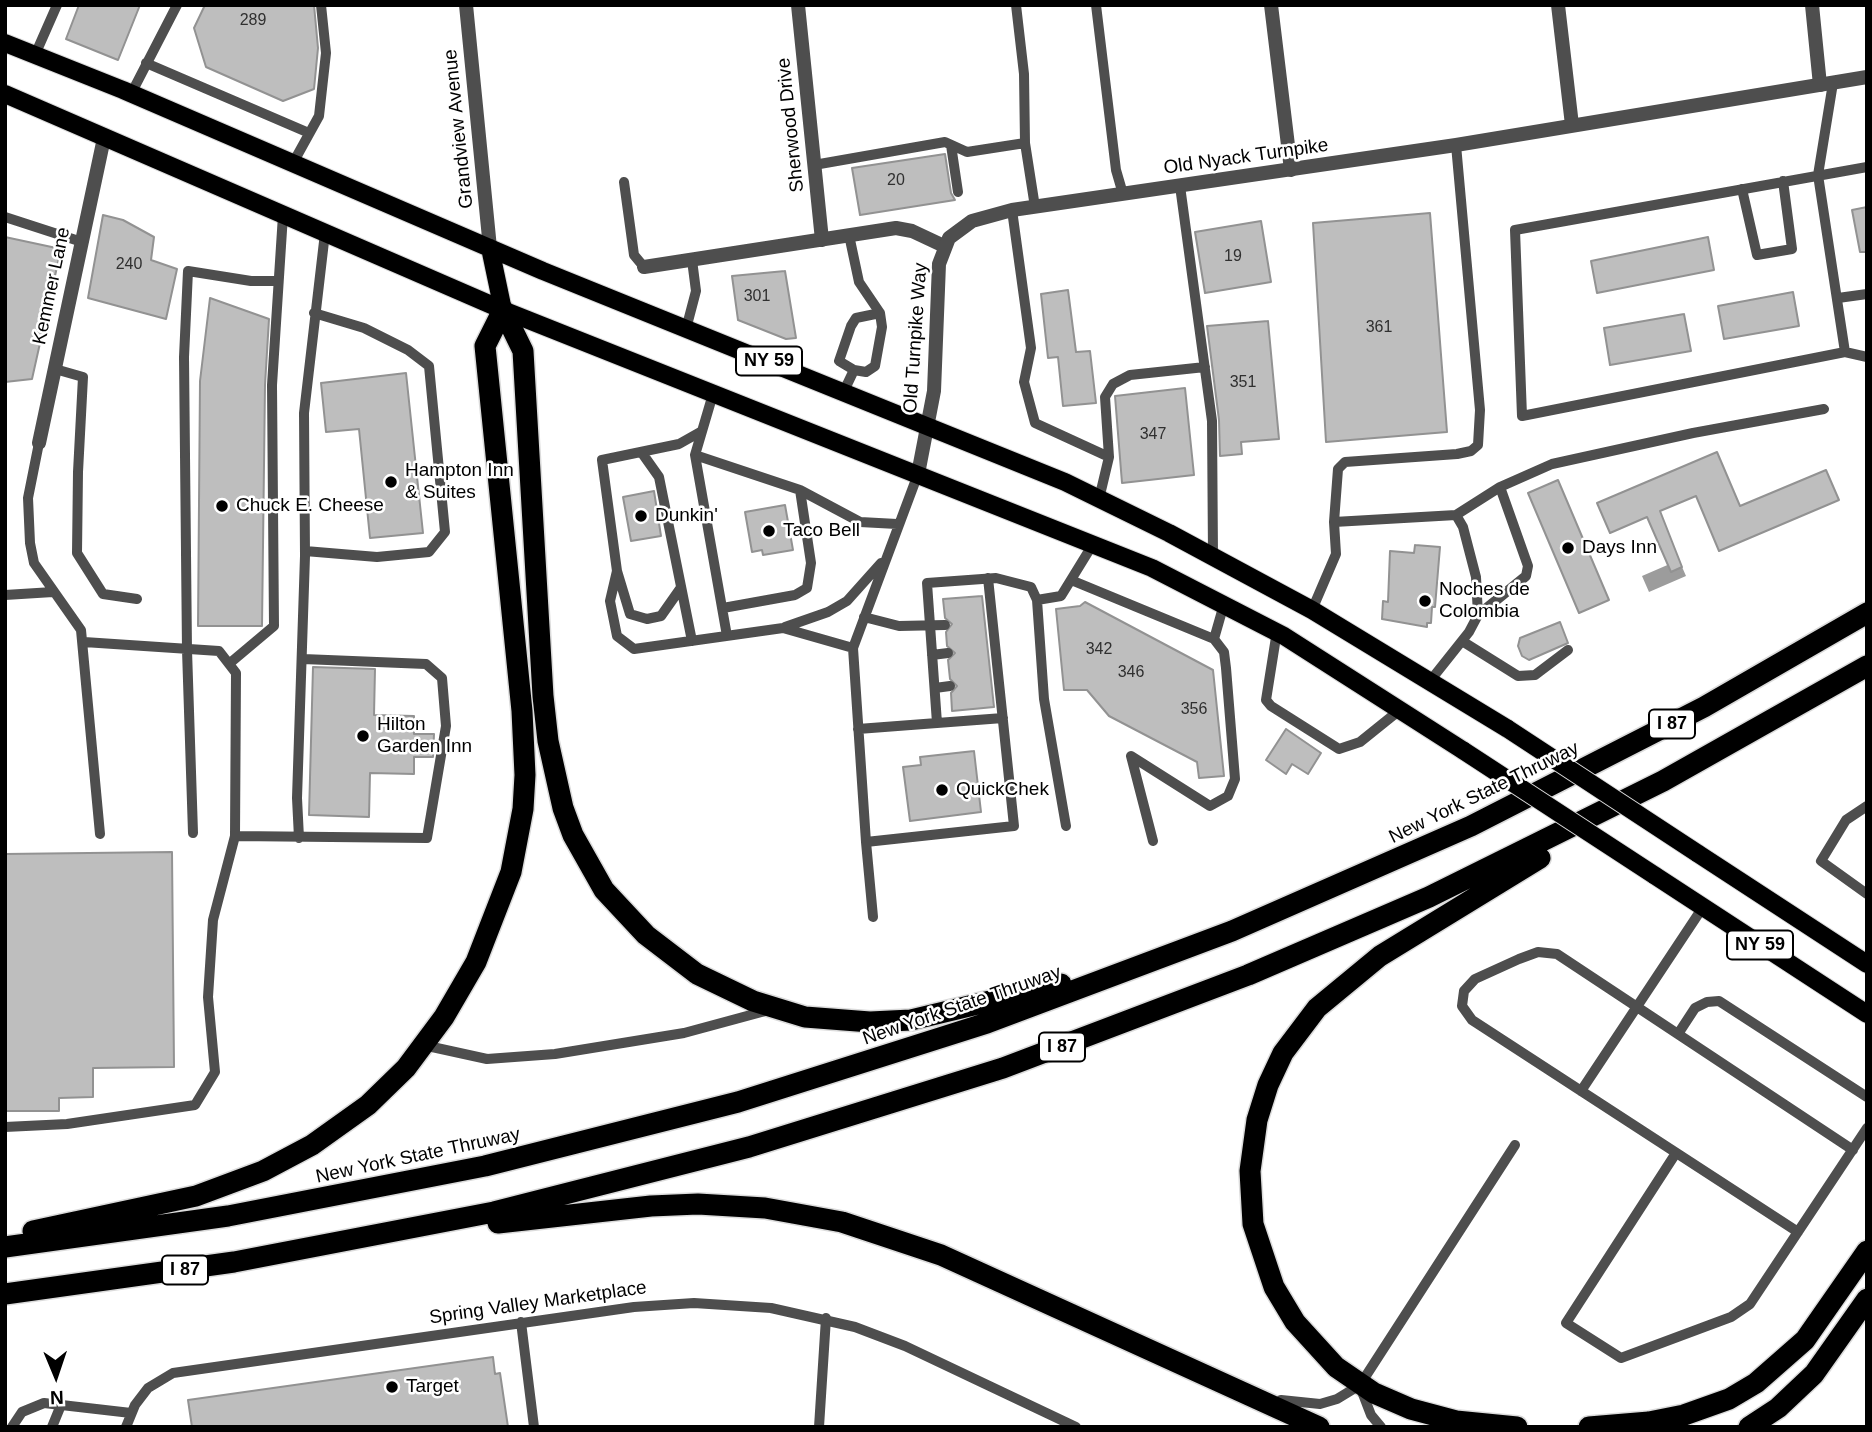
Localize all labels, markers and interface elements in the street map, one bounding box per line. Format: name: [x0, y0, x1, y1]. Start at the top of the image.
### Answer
house number: 289: [240, 11, 266, 31]
street label: Grandview Avenue: [439, 48, 479, 210]
street label: Sherwood Drive: [773, 57, 809, 193]
street label: Old Nyack Turnpike: [1162, 134, 1330, 180]
house number: 20: [887, 171, 905, 191]
street label: Kemmer Lane: [28, 225, 76, 347]
house number: 19: [1224, 247, 1242, 267]
house number: 240: [116, 255, 142, 275]
street label: Old Turnpike Way: [899, 262, 933, 414]
house number: 301: [744, 287, 770, 307]
house number: 361: [1366, 318, 1392, 338]
road number: NY 59: [736, 346, 802, 376]
house number: 351: [1230, 373, 1256, 393]
house number: 347: [1140, 425, 1166, 445]
place label: Hampton Inn & Suites: [405, 460, 514, 504]
marker: Hampton Inn & Suites: [383, 474, 399, 490]
place label: Chuck E. Cheese: [236, 495, 384, 517]
marker: Chuck E. Cheese: [214, 498, 230, 514]
place label: Dunkin': [655, 505, 718, 527]
marker: Dunkin': [633, 508, 649, 524]
place label: Taco Bell: [783, 520, 860, 542]
marker: Taco Bell: [761, 523, 777, 539]
place label: Days Inn: [1582, 537, 1657, 559]
marker: Days Inn: [1560, 540, 1576, 556]
place label: Noches de Colombia: [1439, 579, 1530, 623]
marker: Noches de Colombia: [1417, 593, 1433, 609]
house number: 342: [1086, 640, 1112, 660]
house number: 346: [1118, 663, 1144, 683]
house number: 356: [1181, 700, 1207, 720]
road number: I 87: [1649, 710, 1695, 738]
place label: Hilton Garden Inn: [377, 714, 472, 758]
marker: Hilton Garden Inn: [355, 728, 371, 744]
street label: New York State Thruway: [1385, 737, 1583, 849]
place label: QuickChek: [956, 779, 1049, 801]
marker: QuickChek: [934, 782, 950, 798]
road number: NY 59: [1727, 930, 1793, 960]
street label: New York State Thruway: [860, 961, 1064, 1051]
road number: I 87: [1039, 1032, 1085, 1062]
street label: New York State Thruway: [314, 1123, 522, 1189]
road number: I 87: [162, 1255, 208, 1284]
street label: Spring Valley Marketplace: [428, 1276, 648, 1330]
north arrow: [21, 1341, 91, 1411]
place label: Target: [406, 1376, 459, 1398]
marker: Target: [384, 1379, 400, 1395]
text: N: [50, 1387, 64, 1408]

